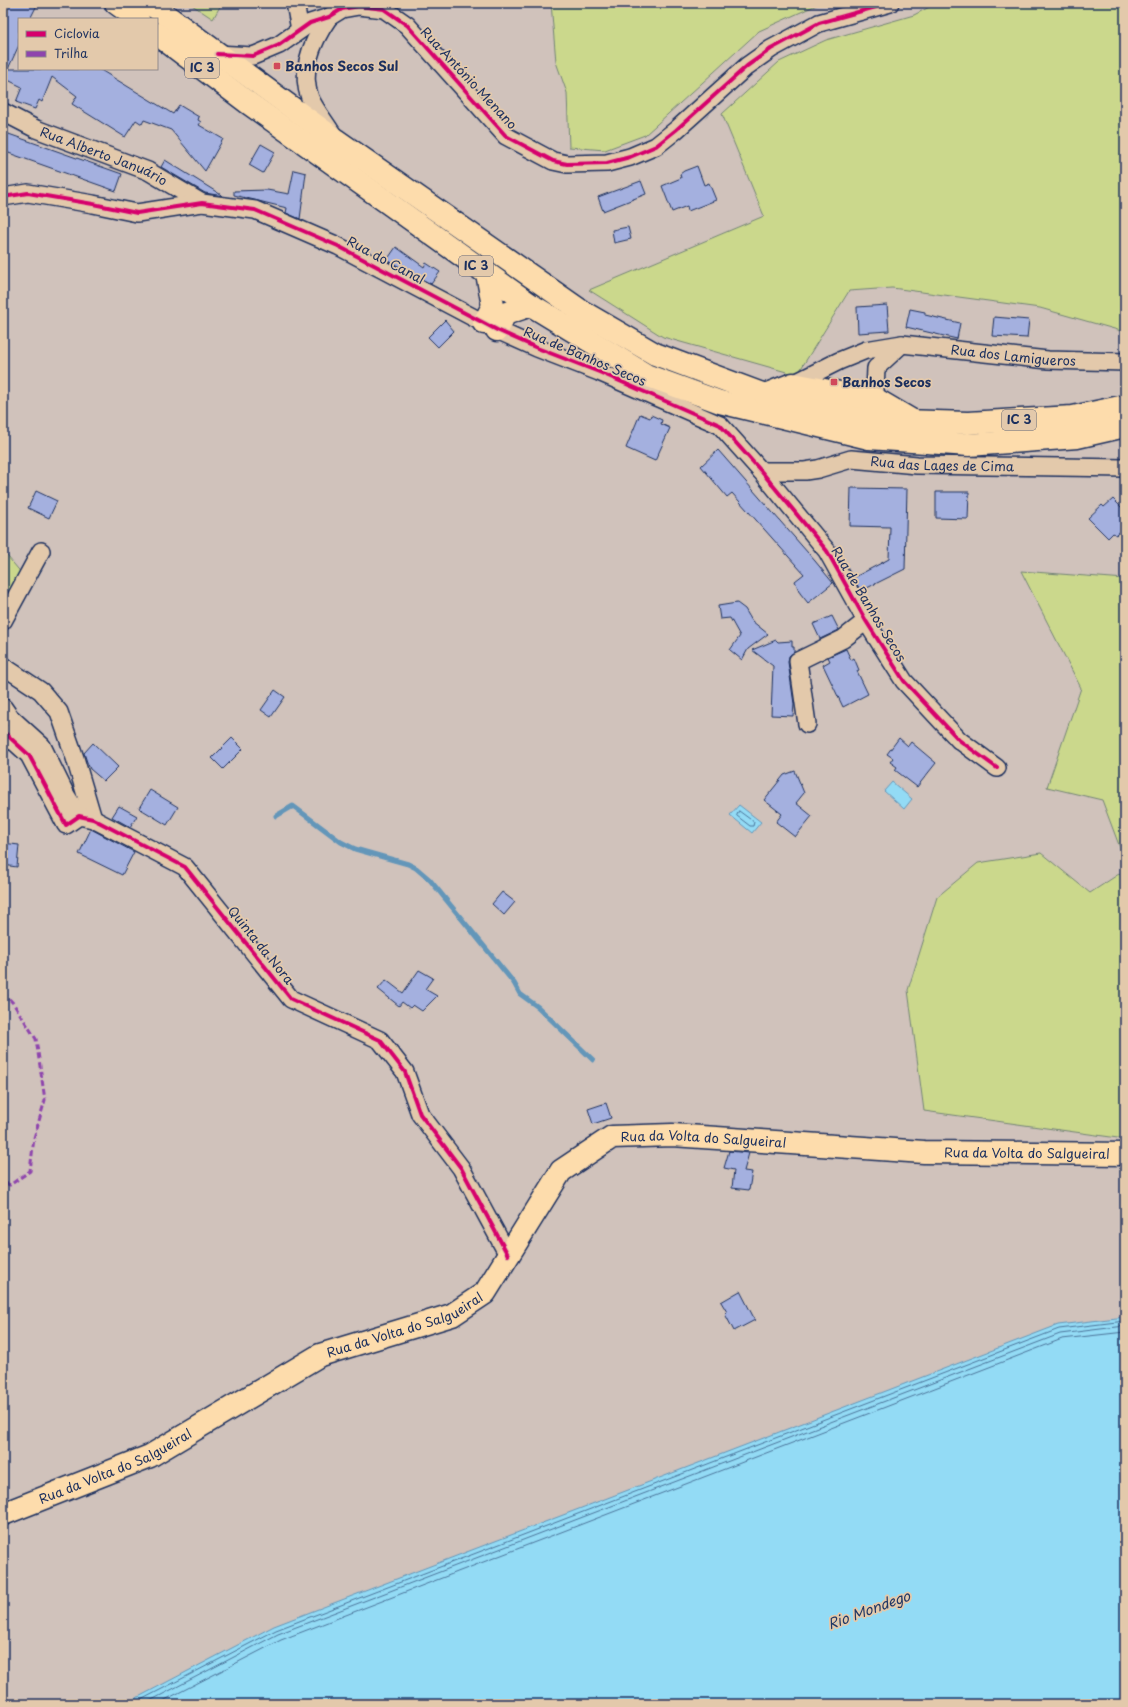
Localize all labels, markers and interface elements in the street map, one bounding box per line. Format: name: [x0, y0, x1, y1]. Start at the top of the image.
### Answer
legend: [18, 18, 158, 70]
street label: Rua António Menano: [417, 22, 522, 133]
text: Ciclovia: [54, 24, 100, 42]
text: Trilha: [54, 44, 88, 62]
place label: Banhos Secos Sul: [285, 56, 399, 75]
road number: IC 3: [185, 58, 219, 78]
marker: Banhos Secos Sul: [272, 61, 282, 71]
street label: Rua Alberto Januário: [37, 121, 171, 190]
street label: Rua do Canal: [344, 231, 429, 288]
road number: IC 3: [459, 256, 493, 276]
street label: Rua de Banhos Secos: [521, 321, 649, 390]
street label: Rua dos Lamigueros: [950, 339, 1076, 370]
place label: Banhos Secos: [842, 372, 931, 391]
marker: Banhos Secos: [829, 377, 839, 387]
road number: IC 3: [1002, 410, 1036, 430]
street label: Rua das Lages de Cima: [870, 451, 1015, 475]
street label: Rua de Banhos Secos: [827, 543, 911, 665]
street label: Quinta da Nora: [224, 902, 299, 988]
street label: Rua da Volta do Salgueiral: [620, 1125, 787, 1152]
street label: Rua da Volta do Salgueiral: [944, 1142, 1110, 1163]
street label: Rua da Volta do Salgueiral: [324, 1287, 486, 1361]
street label: Rua da Volta do Salgueiral: [36, 1423, 195, 1508]
water label: Rio Mondego: [825, 1585, 914, 1634]

